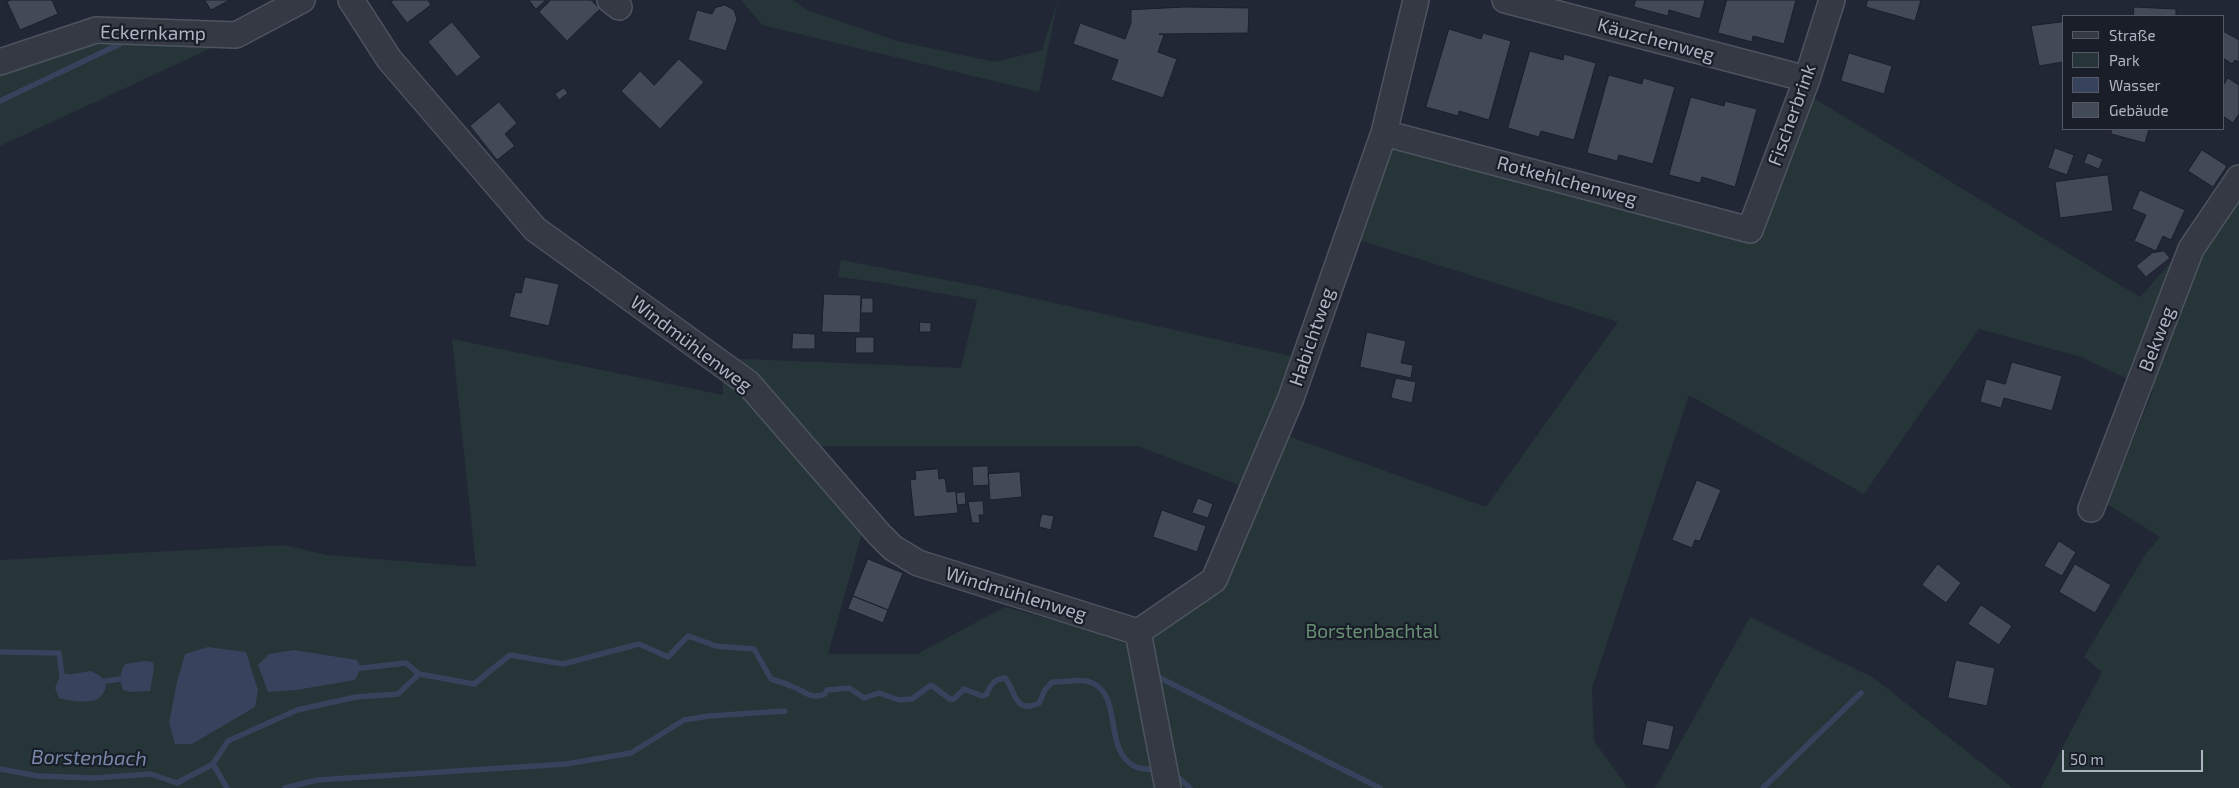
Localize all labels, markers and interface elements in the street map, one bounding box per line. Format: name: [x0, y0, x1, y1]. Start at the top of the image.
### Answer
street label: Käuzchenweg: [1595, 13, 1717, 67]
legend: [2062, 15, 2224, 130]
street label: Eckernkamp: [100, 21, 206, 45]
text: Straße: [2109, 26, 2155, 44]
text: Park: [2109, 51, 2140, 69]
street label: Fischerbrink: [1763, 61, 1821, 169]
text: Wasser: [2109, 76, 2161, 94]
text: Gebäude: [2109, 101, 2168, 119]
street label: Rotkehlchenweg: [1495, 151, 1639, 211]
street label: Habichtweg: [1285, 285, 1339, 389]
street label: Windmühlenweg: [626, 291, 756, 397]
street label: Bekweg: [2134, 303, 2180, 375]
street label: Windmühlenweg: [943, 562, 1089, 626]
park label: Borstenbachtal: [1305, 621, 1439, 643]
scale bar: [2064, 740, 2205, 772]
water label: Borstenbach: [31, 745, 147, 771]
text: 50 m: [2070, 750, 2104, 768]

